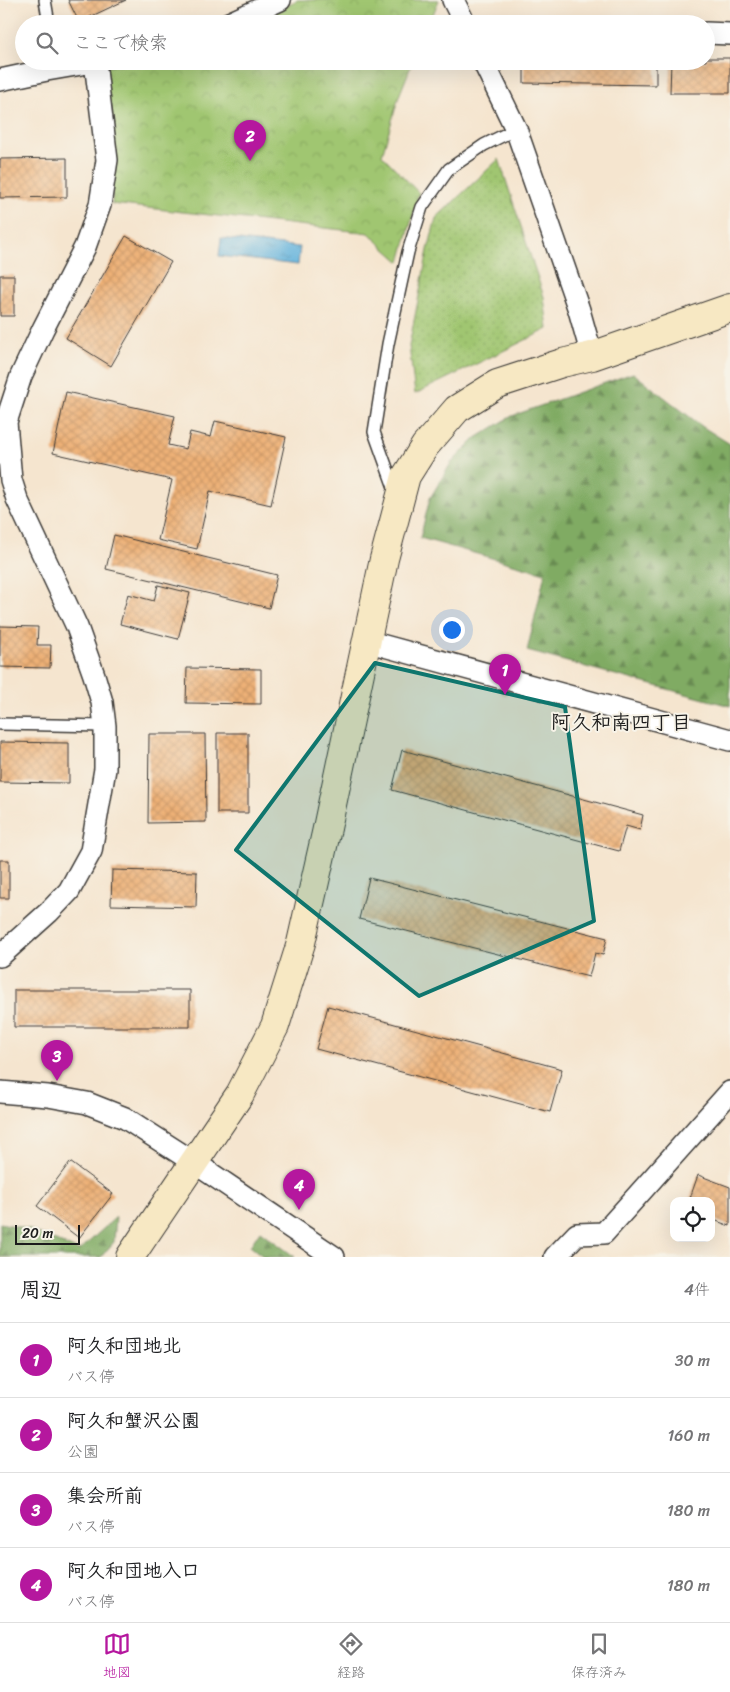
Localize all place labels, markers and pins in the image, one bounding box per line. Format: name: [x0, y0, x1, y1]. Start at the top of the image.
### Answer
pin: 2: [234, 120, 266, 161]
pin: 1: [489, 654, 521, 695]
pin: 3: [41, 1040, 73, 1081]
pin: 4: [283, 1169, 315, 1210]

